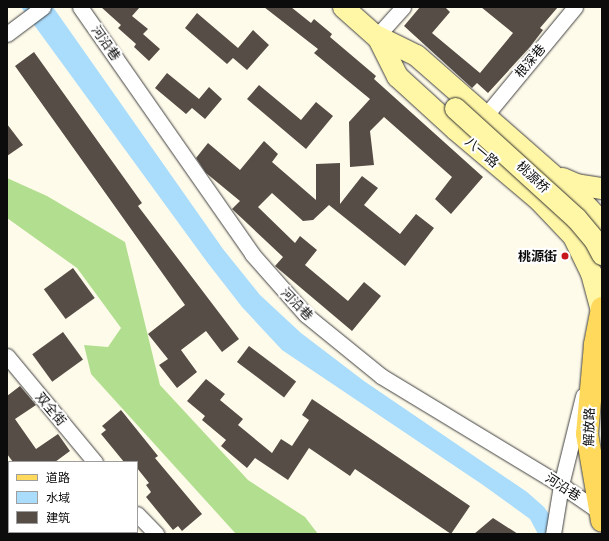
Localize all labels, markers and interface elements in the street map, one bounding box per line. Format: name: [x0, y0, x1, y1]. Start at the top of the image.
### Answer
street label: 河沿巷: [88, 23, 124, 63]
street label: 根深巷: [511, 41, 549, 81]
street label: 八一路: [462, 133, 502, 171]
street label: 桃源桥: [513, 158, 553, 196]
place label: 桃源街: [518, 248, 557, 264]
marker: 桃源街: [560, 251, 570, 261]
street label: 河沿巷: [278, 285, 316, 323]
street label: 双全街: [32, 389, 70, 429]
street label: 解放路: [581, 407, 597, 447]
legend: [8, 461, 138, 533]
text: 道路: [46, 469, 70, 486]
street label: 河沿巷: [542, 470, 584, 504]
text: 水域: [46, 489, 70, 506]
text: 建筑: [46, 509, 70, 526]

